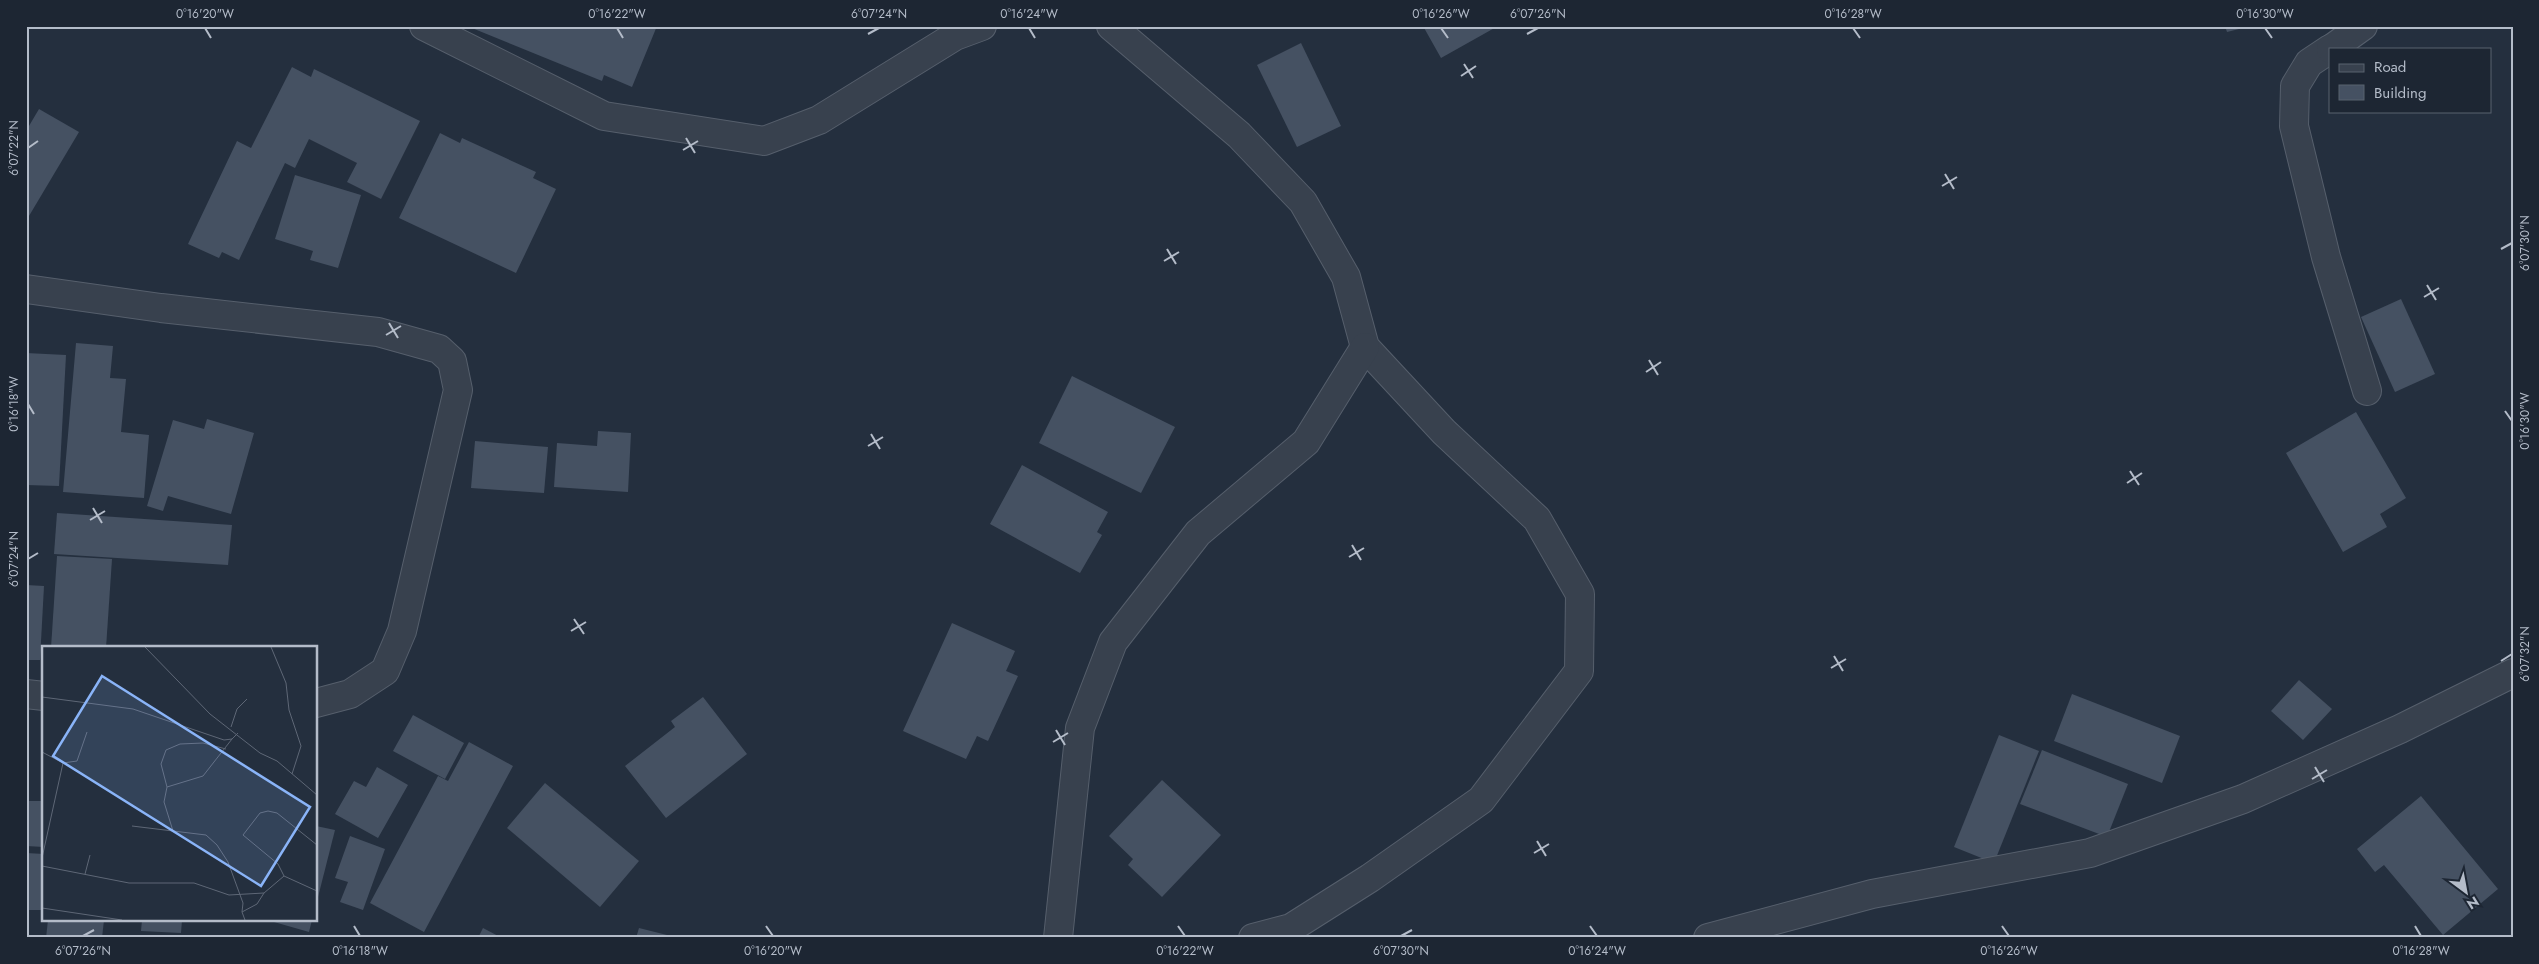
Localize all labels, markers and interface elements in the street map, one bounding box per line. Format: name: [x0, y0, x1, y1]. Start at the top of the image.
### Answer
text: 0°16'20"W: [176, 5, 234, 23]
text: 0°16'22"W: [588, 5, 646, 23]
text: 6°07'24"N: [851, 5, 907, 23]
text: 0°16'24"W: [1000, 5, 1058, 23]
text: 0°16'26"W: [1412, 5, 1470, 23]
text: 6°07'26"N: [1510, 5, 1566, 23]
text: 0°16'28"W: [1824, 5, 1882, 23]
text: 0°16'30"W: [2236, 5, 2294, 23]
legend: [2329, 48, 2492, 112]
text: Road: [2374, 56, 2406, 78]
text: Building: [2374, 82, 2426, 104]
text: 6°07'22"N: [5, 120, 23, 176]
text: 6°07'30"N: [2516, 215, 2534, 271]
text: 0°16'18"W: [5, 376, 23, 432]
text: 0°16'30"W: [2516, 392, 2534, 450]
text: 6°07'24"N: [5, 531, 23, 587]
text: 6°07'32"N: [2516, 626, 2534, 682]
inset map: [42, 646, 318, 922]
north arrow: [2442, 866, 2492, 916]
text: N: [2463, 892, 2483, 914]
text: 6°07'26"N: [55, 942, 111, 960]
text: 0°16'18"W: [332, 942, 388, 960]
text: 0°16'20"W: [744, 942, 802, 960]
text: 0°16'22"W: [1156, 942, 1214, 960]
text: 6°07'30"N: [1373, 942, 1429, 960]
text: 0°16'24"W: [1568, 942, 1626, 960]
text: 0°16'26"W: [1980, 942, 2038, 960]
text: 0°16'28"W: [2392, 942, 2450, 960]

